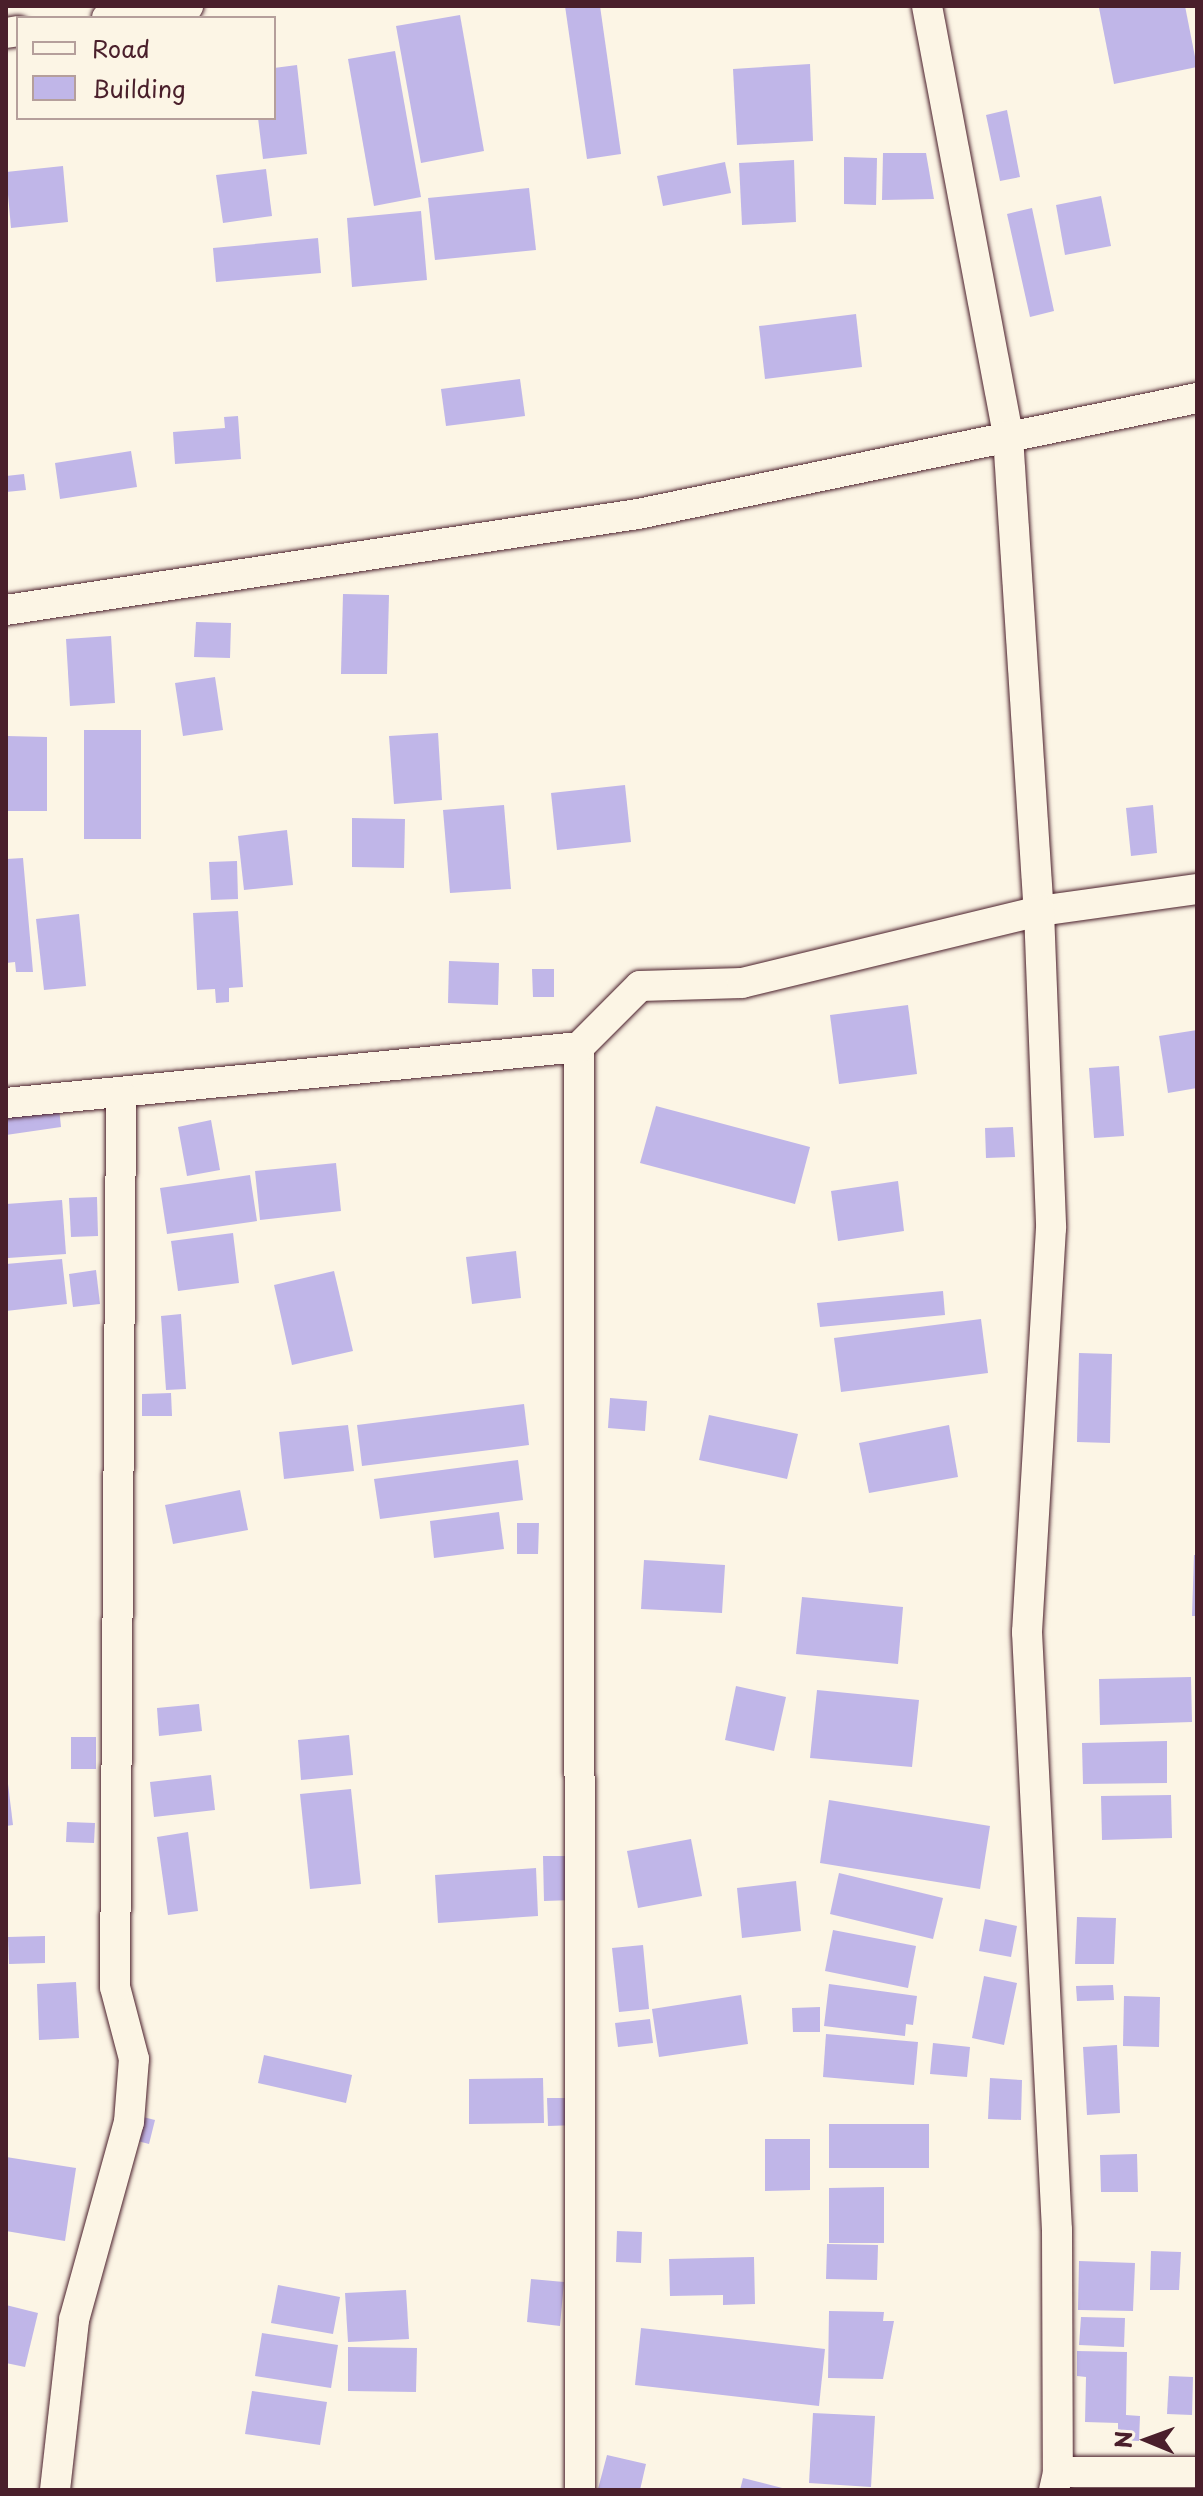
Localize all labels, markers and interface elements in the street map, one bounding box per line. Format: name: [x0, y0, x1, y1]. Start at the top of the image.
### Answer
legend: [16, 16, 276, 120]
text: Road: [92, 30, 150, 66]
text: Building: [92, 70, 186, 106]
north arrow: [1107, 2400, 1187, 2480]
text: N: [1106, 2431, 1139, 2449]

